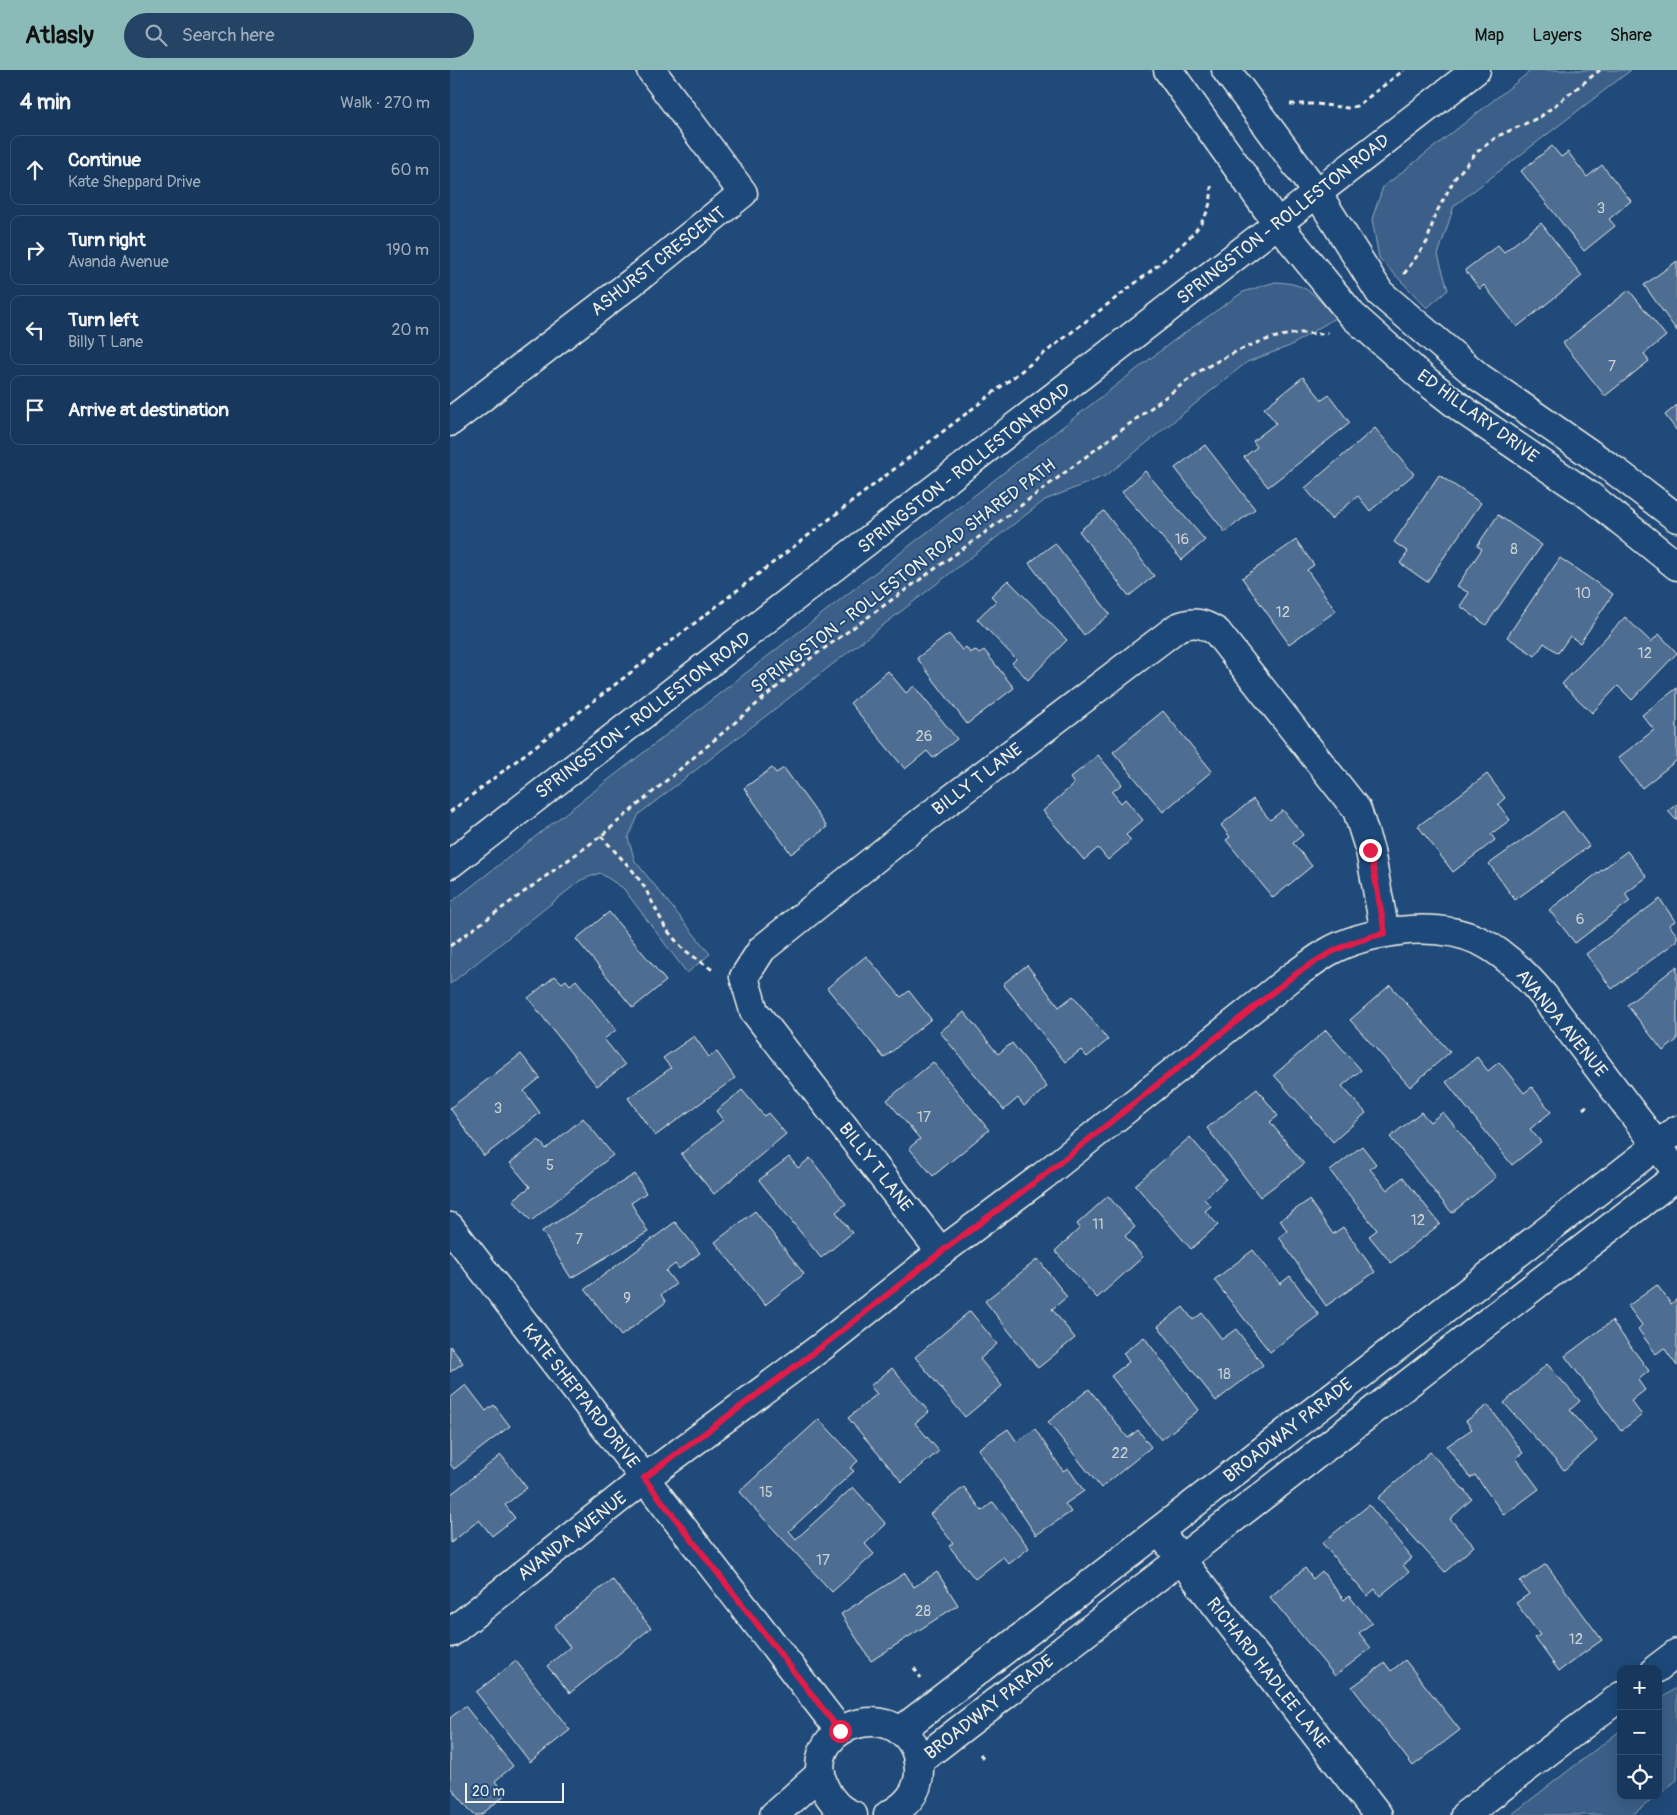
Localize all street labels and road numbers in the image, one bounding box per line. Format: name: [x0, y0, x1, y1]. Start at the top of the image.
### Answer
street label: SPRINGSTON - ROLLESTON ROAD: [1172, 129, 1394, 310]
street label: ASHURST CRESCENT: [586, 202, 730, 321]
street label: ED HILLARY DRIVE: [1412, 365, 1543, 468]
street label: SPRINGSTON - ROLLESTON ROAD: [853, 378, 1075, 559]
street label: SPRINGSTON - ROLLESTON ROAD SHARED PATH: [746, 454, 1060, 699]
street label: SPRINGSTON - ROLLESTON ROAD: [531, 627, 756, 804]
street label: BILLY T LANE: [928, 738, 1027, 821]
street label: AVANDA AVENUE: [1511, 964, 1612, 1082]
street label: BILLY T LANE: [834, 1118, 918, 1217]
street label: KATE SHEPPARD DRIVE: [517, 1319, 644, 1473]
street label: BROADWAY PARADE: [1219, 1373, 1358, 1488]
street label: AVANDA AVENUE: [513, 1486, 632, 1586]
street label: RICHARD HADLEE LANE: [1201, 1593, 1334, 1754]
street label: BROADWAY PARADE: [920, 1650, 1059, 1765]

